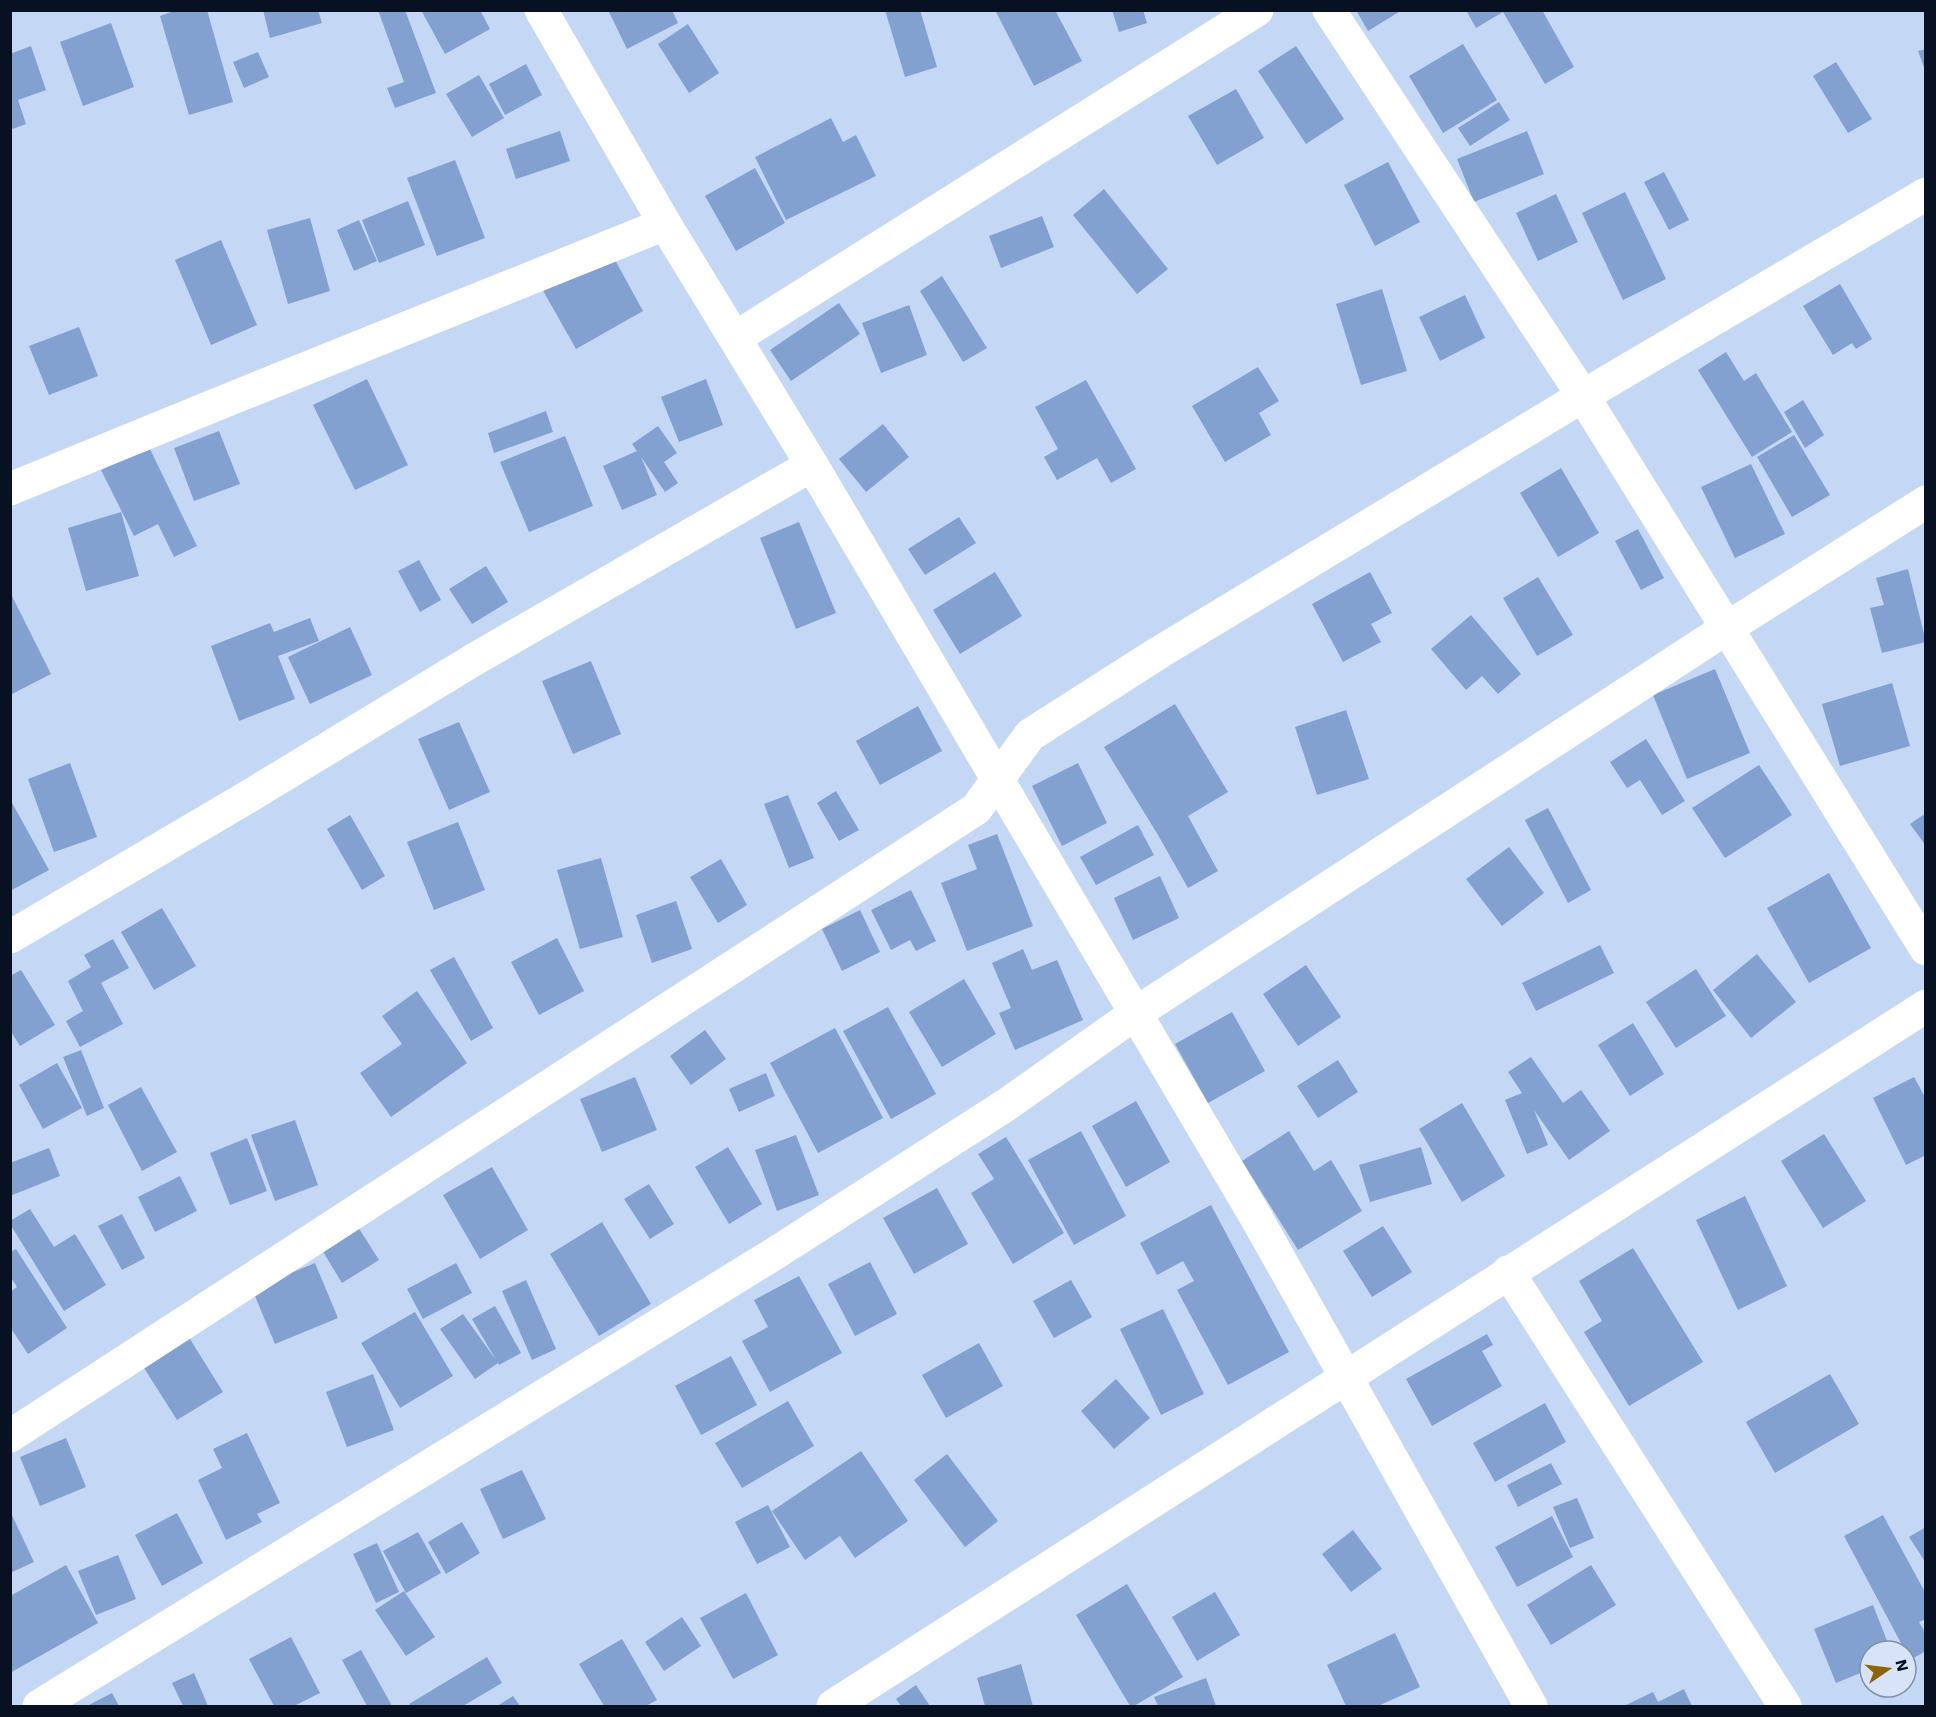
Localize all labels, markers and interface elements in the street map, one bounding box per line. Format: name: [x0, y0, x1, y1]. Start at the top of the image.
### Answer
north arrow: [1858, 1639, 1918, 1699]
text: N: [1891, 1657, 1913, 1674]

